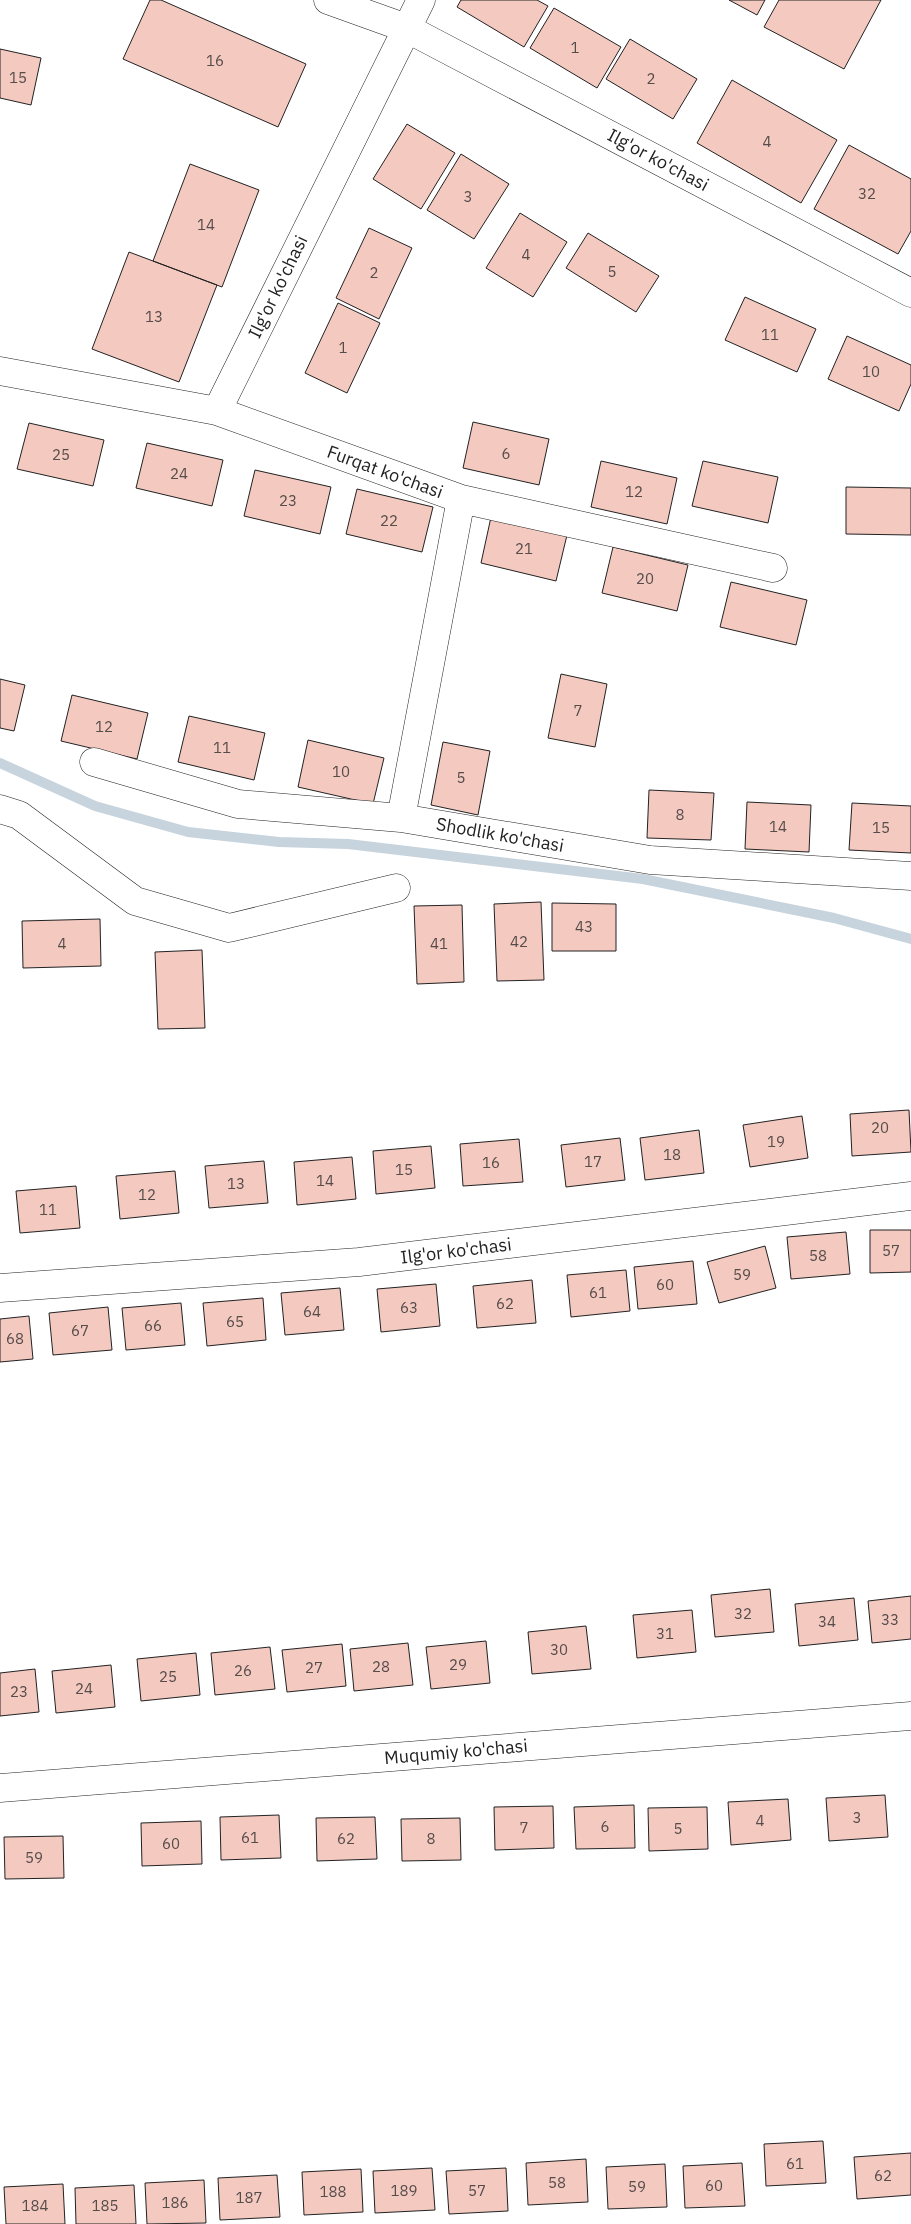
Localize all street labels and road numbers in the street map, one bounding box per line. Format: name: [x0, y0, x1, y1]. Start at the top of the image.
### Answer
street label: Ilg'or ko'chasi: [604, 123, 713, 196]
street label: Ilg'or ko'chasi: [243, 232, 312, 342]
street label: Furqat ko'chasi: [324, 440, 446, 503]
street label: Shodlik ko'chasi: [434, 812, 566, 857]
street label: Ilg'or ko'chasi: [399, 1232, 513, 1269]
street label: Muqumiy ko'chasi: [383, 1734, 529, 1769]

